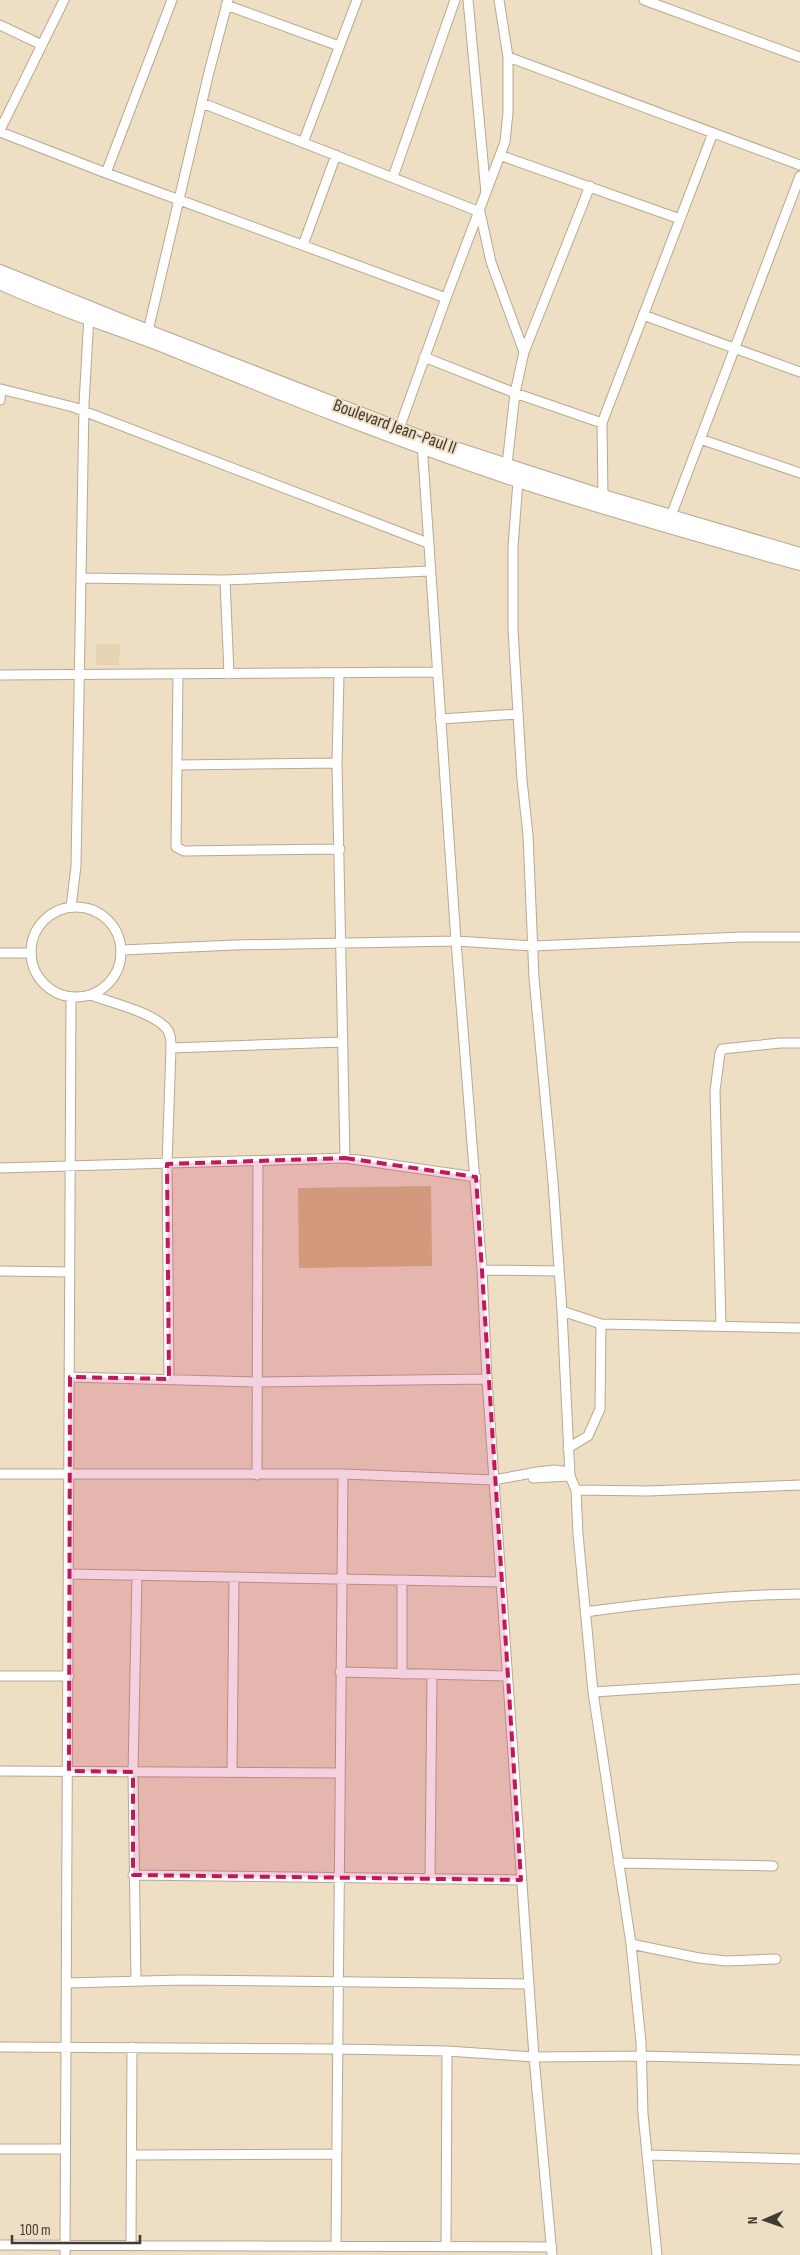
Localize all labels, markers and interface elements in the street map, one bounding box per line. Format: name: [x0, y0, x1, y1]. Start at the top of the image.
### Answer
street label: Boulevard Jean-Paul II: [330, 394, 459, 459]
north arrow: [740, 2195, 790, 2245]
scale bar: [12, 2212, 140, 2244]
text: N: [744, 2216, 761, 2224]
text: 100 m: [20, 2221, 51, 2240]

